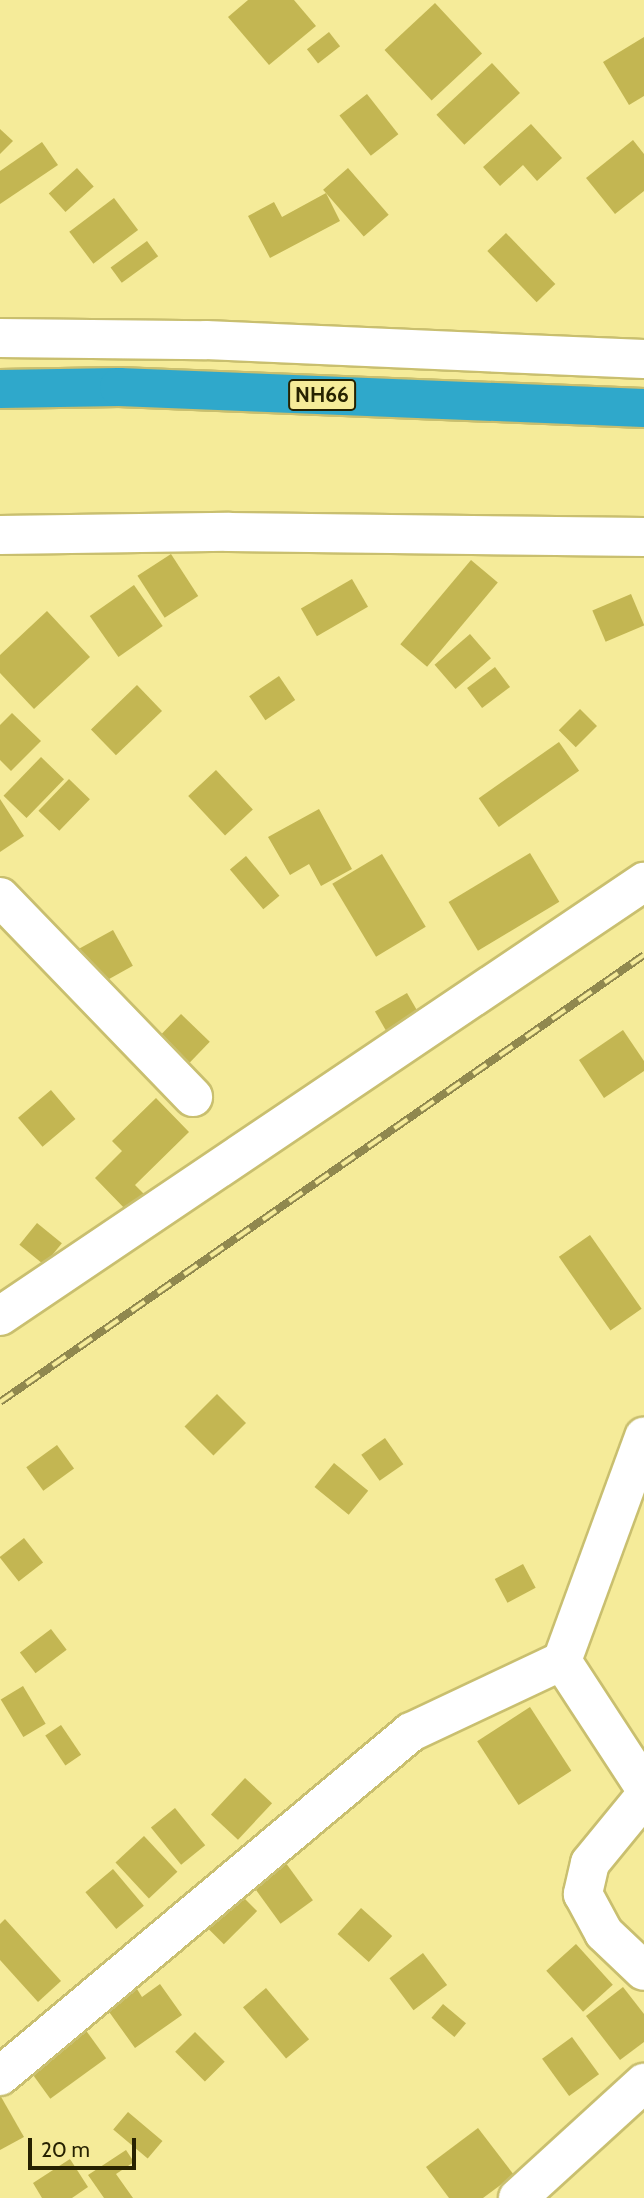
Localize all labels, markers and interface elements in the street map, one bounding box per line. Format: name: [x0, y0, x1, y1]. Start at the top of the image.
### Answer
road number: NH66: [287, 378, 357, 412]
scale bar: [32, 2124, 140, 2168]
text: 20 m: [41, 2137, 90, 2162]

